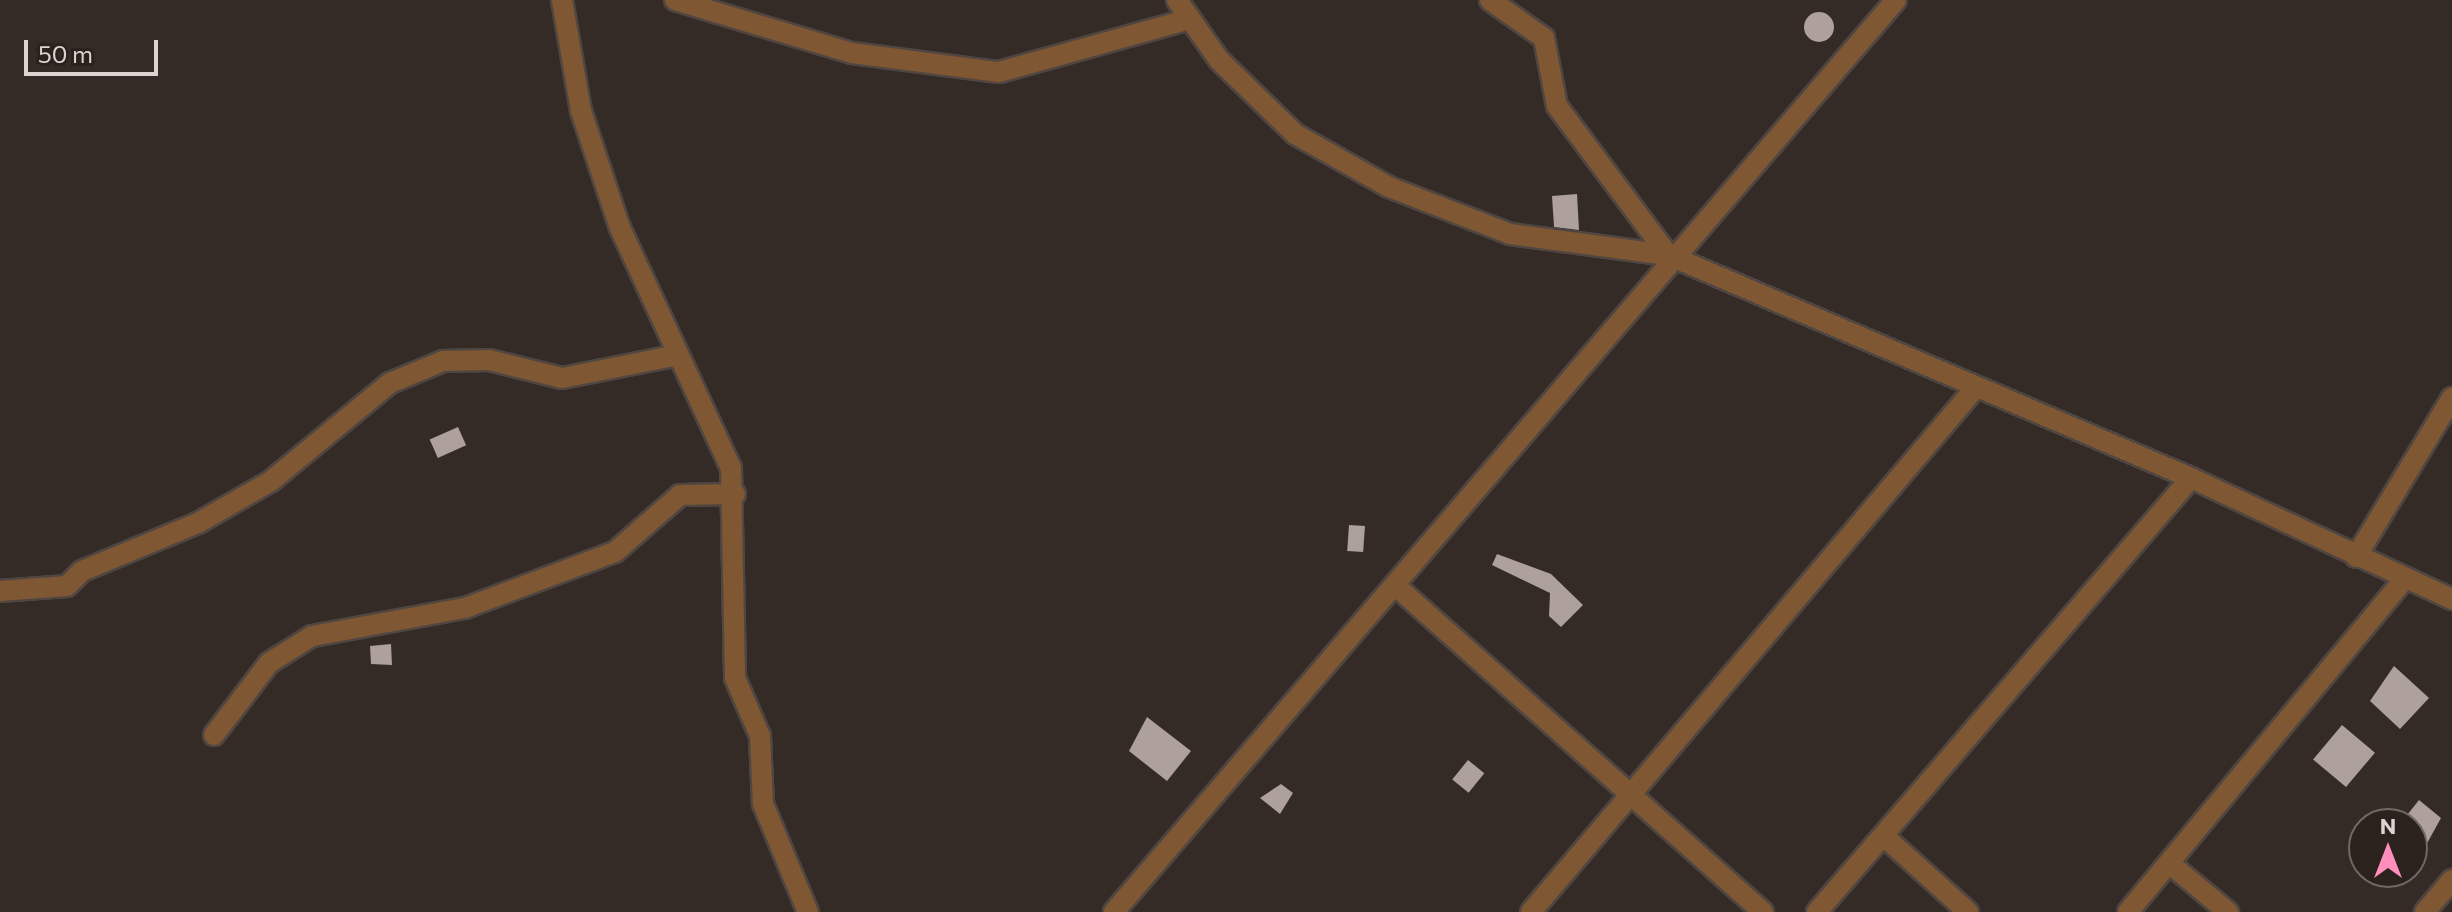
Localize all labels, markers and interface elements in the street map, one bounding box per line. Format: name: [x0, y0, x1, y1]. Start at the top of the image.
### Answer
scale bar: [28, 24, 162, 74]
text: 50 m: [38, 39, 93, 68]
north arrow: [2348, 808, 2428, 888]
text: N: [2380, 812, 2396, 839]

